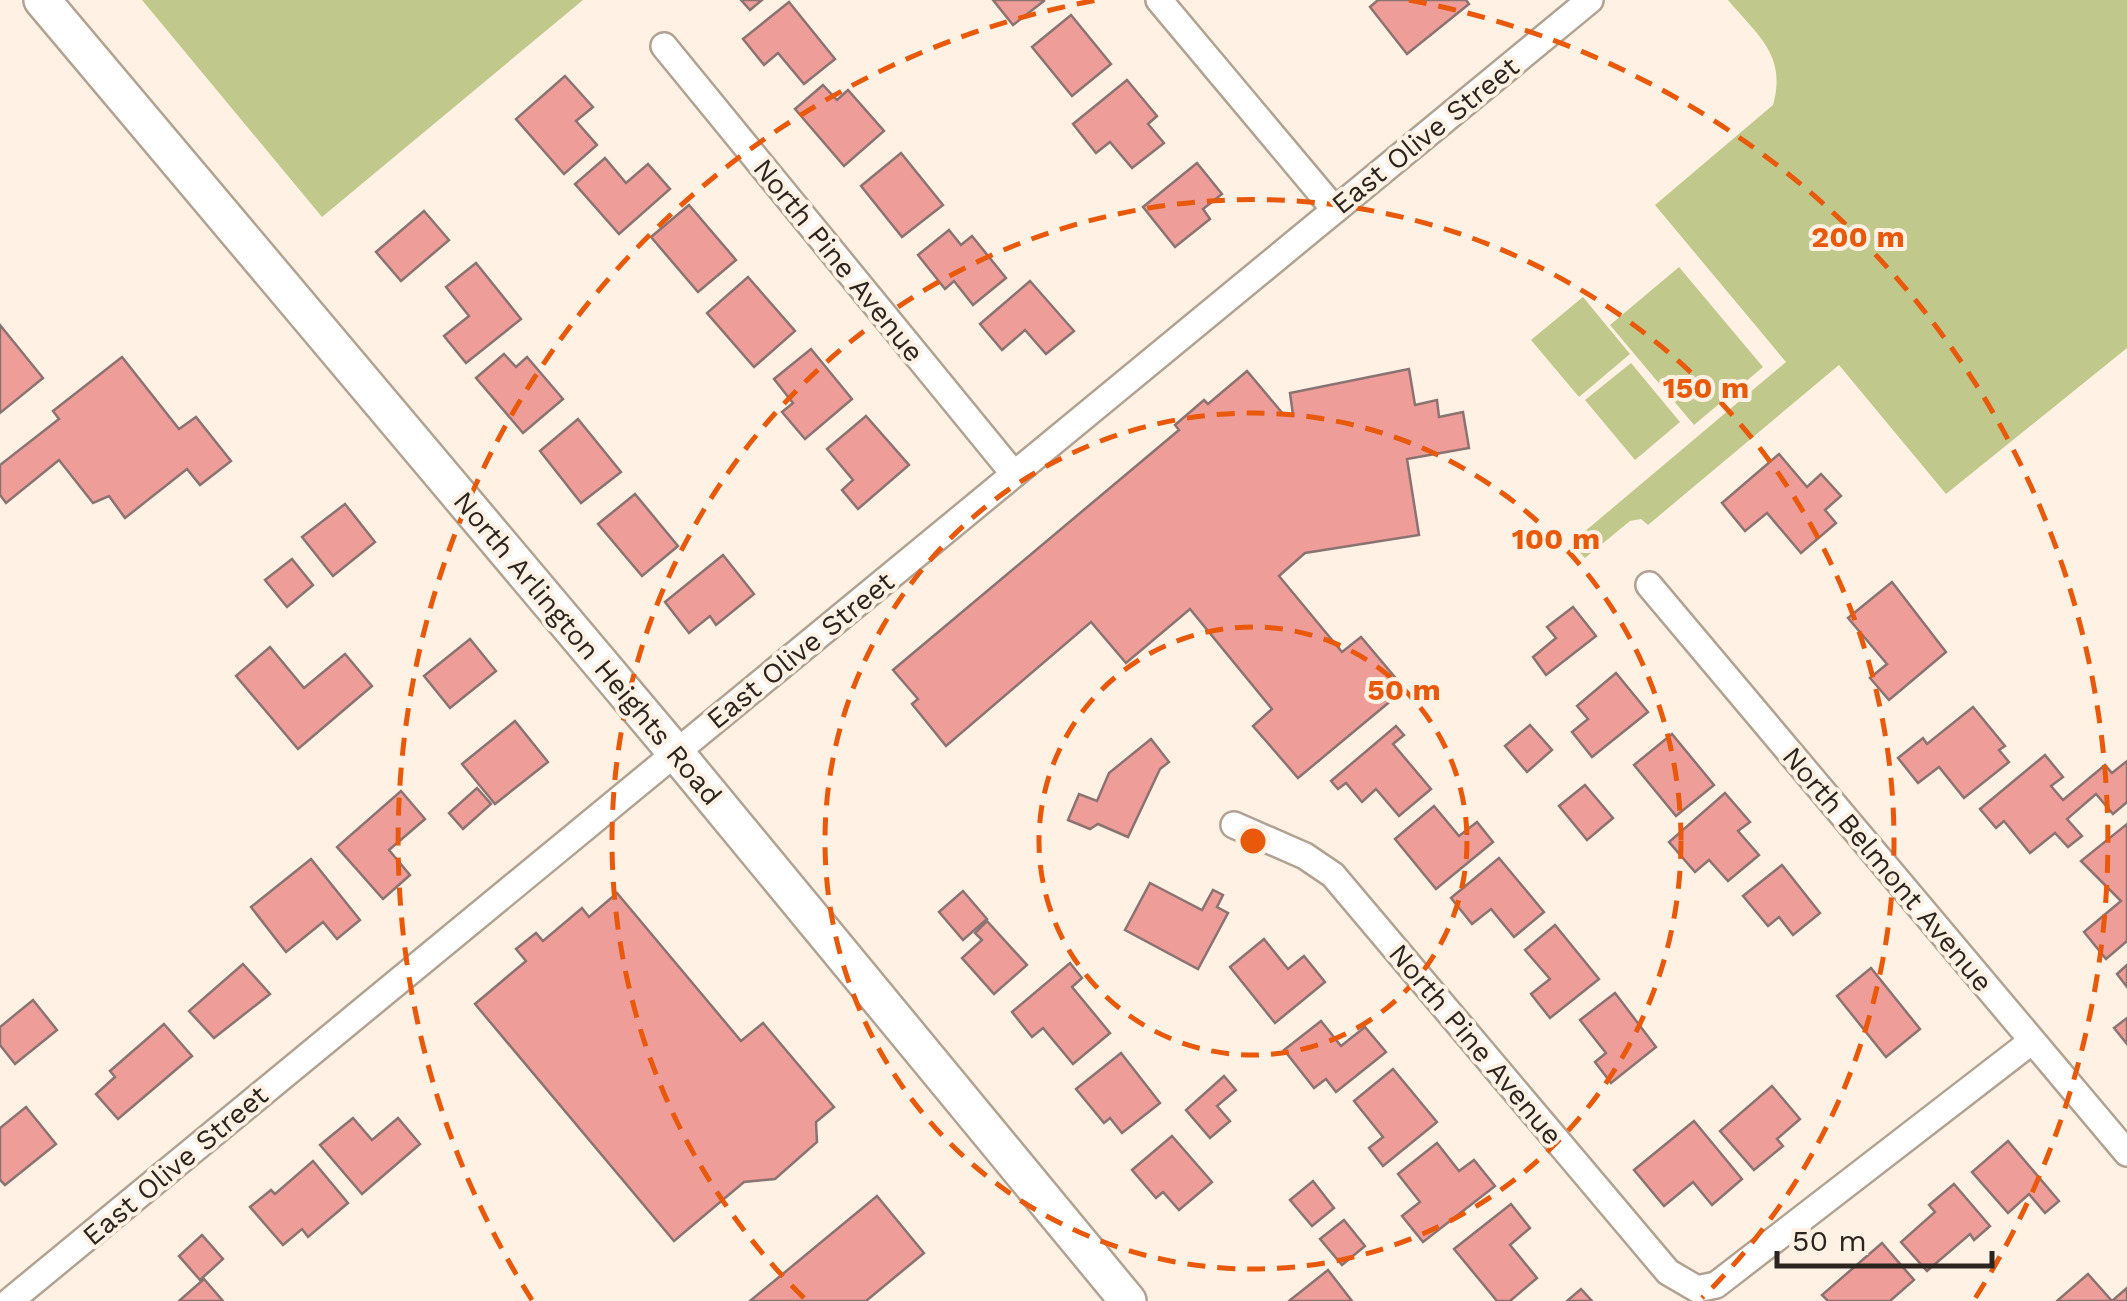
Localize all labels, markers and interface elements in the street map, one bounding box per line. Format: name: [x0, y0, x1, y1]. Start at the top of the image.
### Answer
street label: East Olive Street: [1325, 50, 1526, 221]
street label: North Pine Avenue: [747, 152, 931, 369]
text: 200 m: [1811, 219, 1905, 254]
text: 150 m: [1663, 370, 1749, 405]
street label: North Arlington Heights Road: [447, 485, 729, 812]
text: 100 m: [1512, 521, 1600, 556]
street label: East Olive Street: [700, 565, 901, 736]
text: 50 m: [1367, 672, 1441, 707]
street label: North Belmont Avenue: [1776, 740, 2000, 998]
centre of rings: [1235, 823, 1271, 859]
street label: North Pine Avenue: [1382, 937, 1569, 1151]
street label: East Olive Street: [76, 1078, 275, 1252]
scale bar: [1777, 1206, 1992, 1268]
text: 50 m: [1792, 1223, 1867, 1258]

